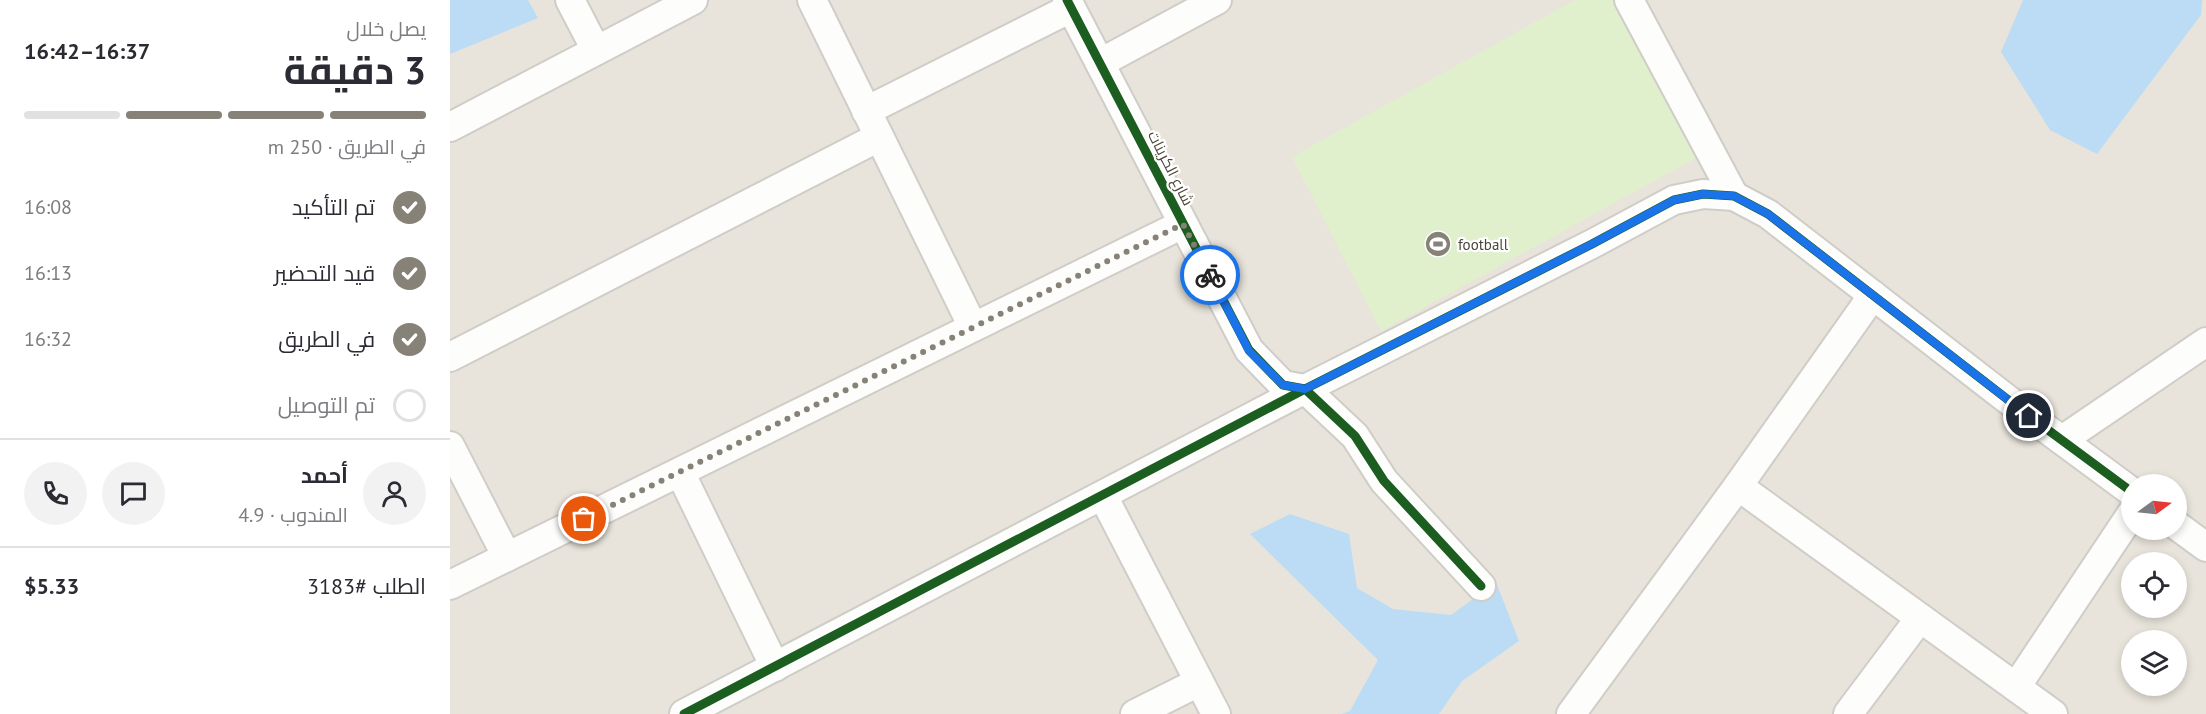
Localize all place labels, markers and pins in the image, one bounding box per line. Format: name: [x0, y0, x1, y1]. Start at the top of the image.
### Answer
sports icon: football: [1423, 229, 1453, 259]
place label: football: [1458, 235, 1509, 254]
pin: [2003, 390, 2054, 441]
pin: [558, 493, 609, 544]

